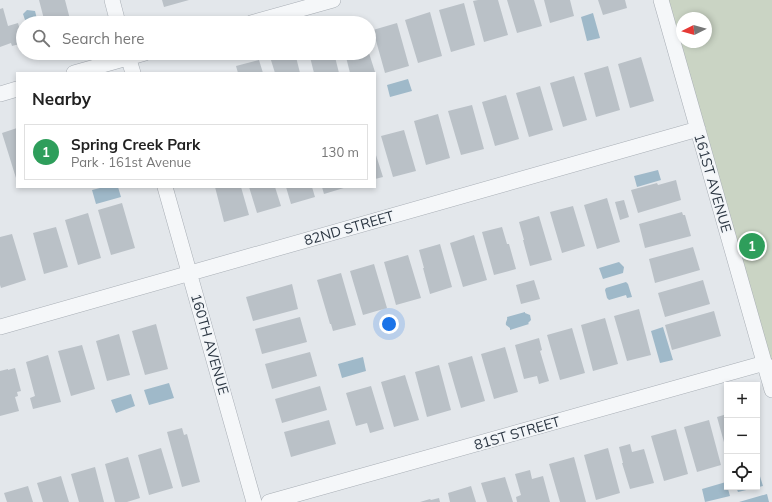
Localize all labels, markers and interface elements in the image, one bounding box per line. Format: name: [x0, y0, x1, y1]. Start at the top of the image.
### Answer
north arrow: [676, 12, 712, 48]
search box: [16, 16, 376, 60]
icon: search: [30, 27, 52, 49]
text: Search here: [62, 29, 144, 48]
text: Nearby: [32, 88, 91, 109]
street label: 161ST AVENUE: [690, 131, 736, 235]
text: Spring Creek Park: [71, 135, 200, 154]
text: 1: [42, 144, 50, 160]
text: 130 m: [321, 144, 359, 160]
text: Park · 161st Avenue: [71, 154, 191, 170]
street label: 82ND STREET: [302, 206, 397, 249]
pin: 1: [739, 231, 765, 261]
street label: 160TH AVENUE: [187, 291, 233, 397]
your location: [379, 314, 399, 334]
map controls: [724, 382, 760, 490]
button: +: [724, 382, 760, 418]
street label: 81ST STREET: [472, 412, 563, 454]
button: −: [724, 418, 760, 454]
button: locate: [724, 454, 760, 490]

